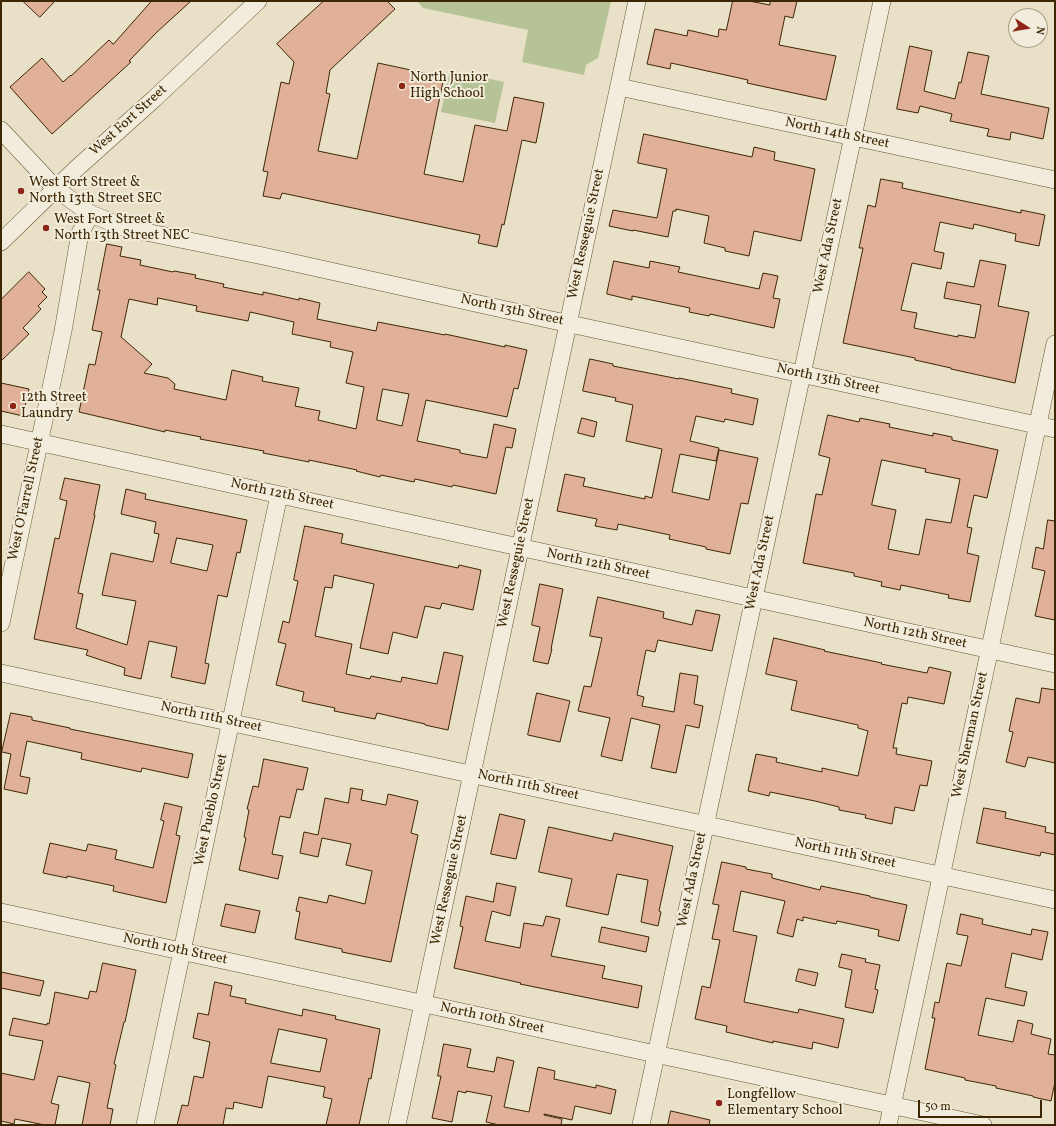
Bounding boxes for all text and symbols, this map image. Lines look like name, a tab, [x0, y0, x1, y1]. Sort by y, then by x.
north arrow	[1008, 8, 1048, 48]
text: N	[1031, 25, 1047, 36]
place label: North Junior High School	[410, 70, 488, 102]
marker: North Junior High School	[397, 81, 407, 91]
street label: West Fort Street	[87, 82, 171, 160]
street label: North 14th Street	[783, 115, 891, 153]
street label: West Resseguie Street	[565, 167, 609, 301]
place label: West Fort Street & North 13th Street SEC	[29, 175, 162, 208]
marker: West Fort Street & North 13th Street SEC	[16, 186, 26, 196]
street label: West Ada Street	[811, 197, 847, 295]
place label: West Fort Street & North 13th Street NEC	[54, 212, 190, 244]
marker: West Fort Street & North 13th Street NEC	[41, 223, 51, 233]
street label: North 13th Street	[459, 292, 565, 330]
street label: North 13th Street	[775, 361, 881, 399]
place label: 12th Street Laundry	[21, 390, 87, 422]
marker: 12th Street Laundry	[8, 401, 18, 411]
street label: West O'Farrell Street	[6, 435, 48, 563]
street label: North 12th Street	[229, 476, 335, 514]
street label: West Resseguie Street	[495, 496, 539, 630]
street label: West Ada Street	[743, 514, 779, 612]
street label: North 12th Street	[545, 546, 651, 584]
street label: North 12th Street	[862, 615, 968, 653]
street label: West Sherman Street	[949, 670, 993, 800]
street label: North 11th Street	[159, 699, 263, 737]
street label: West Pueblo Street	[192, 752, 232, 868]
street label: North 11th Street	[476, 767, 580, 805]
street label: West Resseguie Street	[428, 813, 472, 947]
street label: West Ada Street	[675, 831, 711, 929]
street label: North 11th Street	[793, 835, 897, 873]
street label: North 10th Street	[121, 931, 229, 969]
street label: North 10th Street	[438, 1000, 546, 1038]
place label: Longfellow Elementary School	[727, 1087, 843, 1120]
scale bar	[920, 1092, 1044, 1118]
marker: Longfellow Elementary School	[714, 1098, 724, 1108]
text: 50 m	[925, 1099, 951, 1115]

